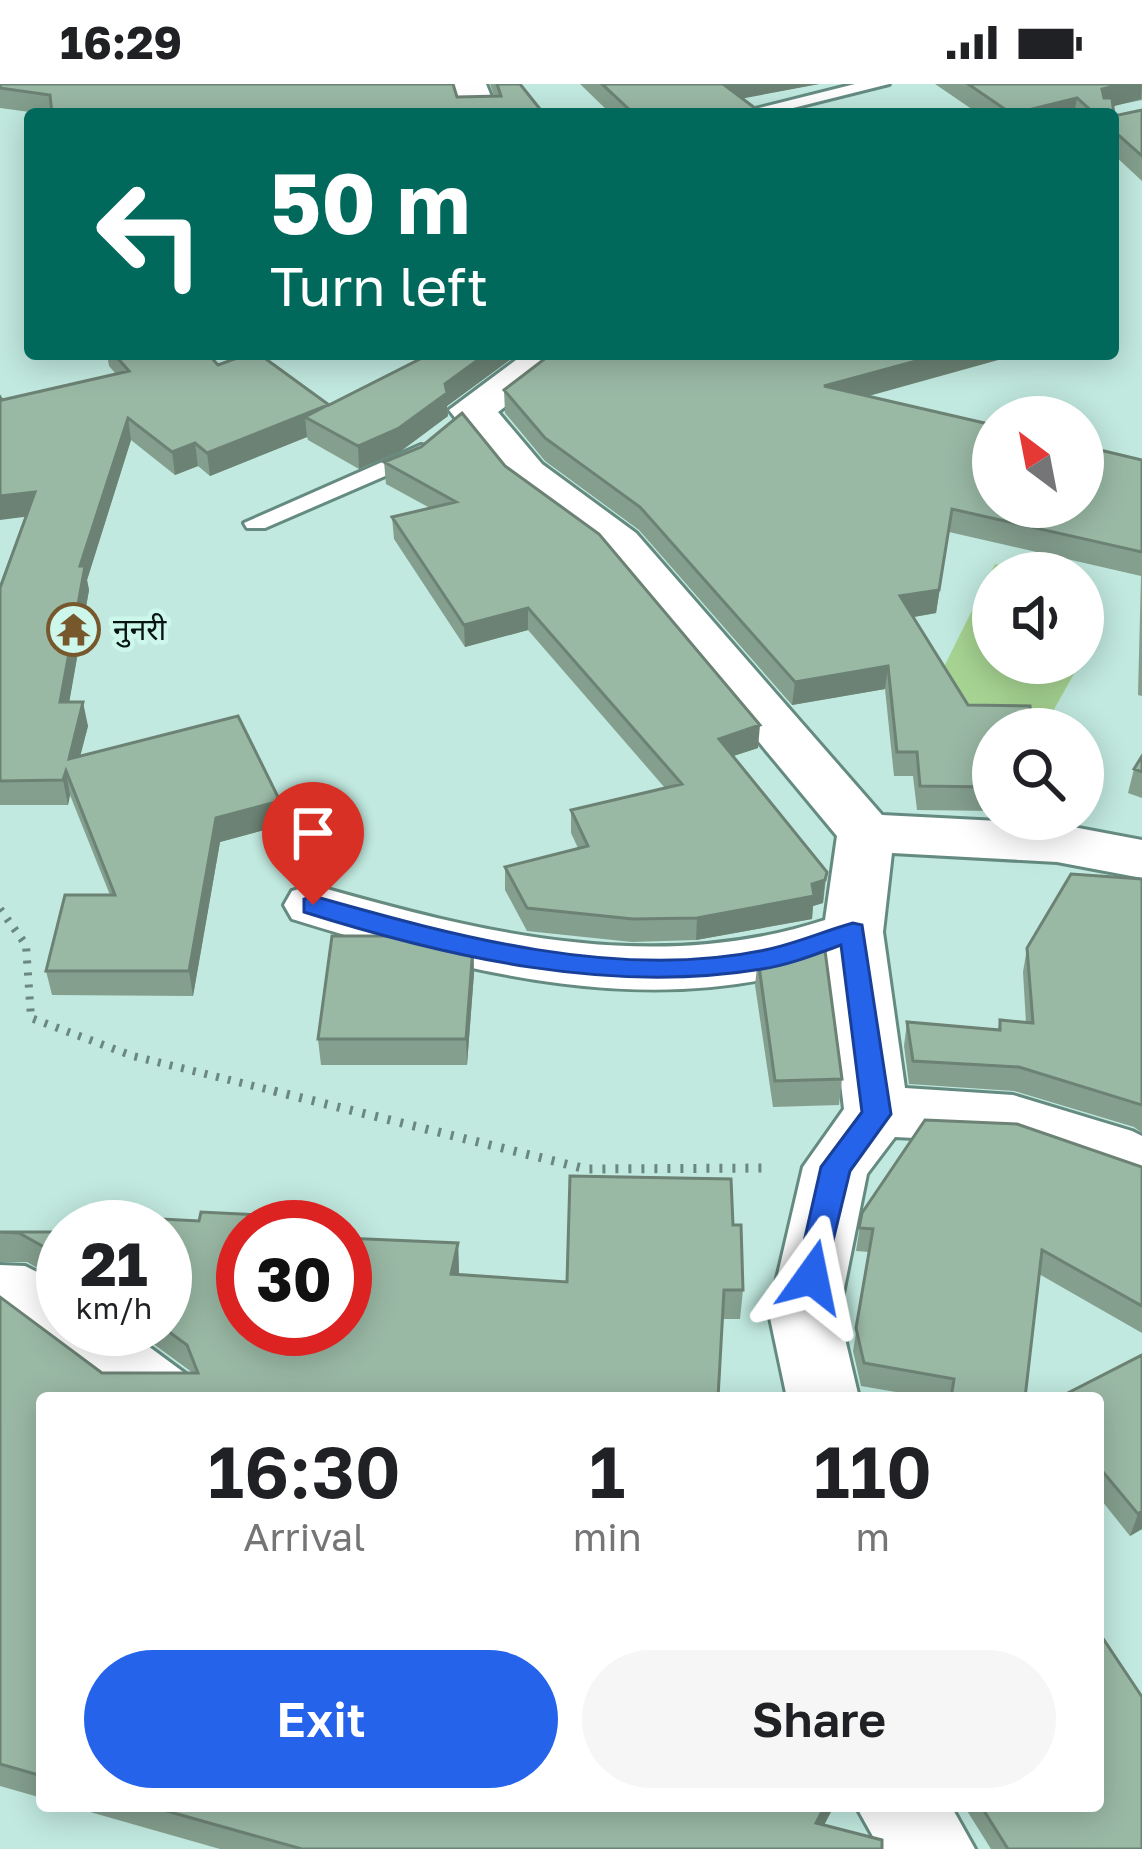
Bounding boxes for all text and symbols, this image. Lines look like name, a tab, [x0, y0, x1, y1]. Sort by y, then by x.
text: 16:29	[60, 15, 182, 69]
text: 50 m	[270, 152, 470, 252]
icon: left	[72, 156, 228, 312]
text: Turn left	[270, 253, 488, 318]
north arrow	[972, 396, 1104, 528]
map controls	[972, 396, 1104, 840]
button: sound	[972, 552, 1104, 684]
temple icon: नुनरी	[46, 602, 102, 658]
place label: नुनरी	[113, 611, 168, 648]
button: search	[972, 708, 1104, 840]
pin	[262, 782, 364, 905]
icon: arrive	[280, 800, 346, 866]
speed limit sign: 30	[216, 1200, 372, 1356]
position arrow	[749, 1214, 875, 1340]
text: 21	[80, 1227, 148, 1299]
text: km/h	[76, 1290, 152, 1326]
text: 16:30	[208, 1427, 401, 1514]
text: 1	[589, 1427, 625, 1514]
text: 110	[814, 1427, 932, 1514]
text: Arrival	[243, 1513, 365, 1560]
text: min	[573, 1513, 642, 1560]
text: m	[856, 1513, 890, 1560]
button: Exit	[84, 1650, 558, 1788]
button: Share	[582, 1650, 1056, 1788]

